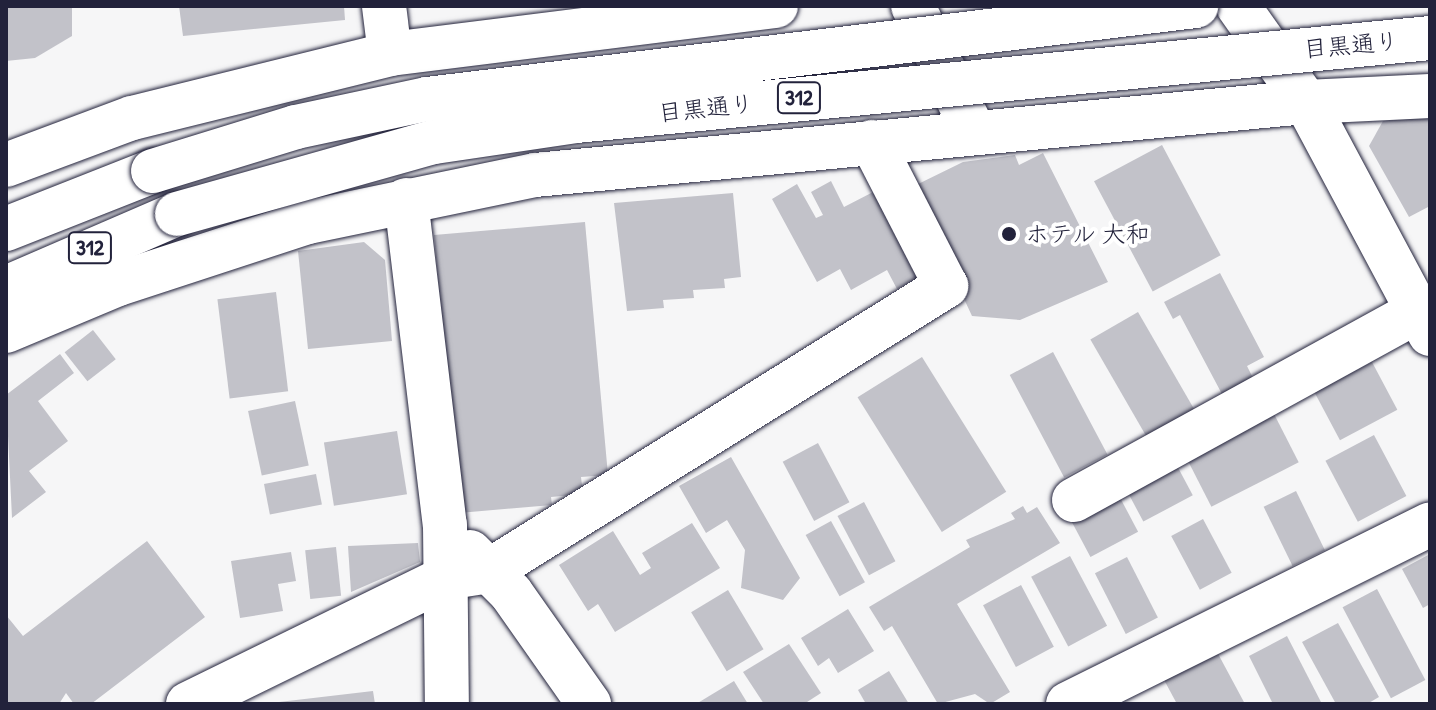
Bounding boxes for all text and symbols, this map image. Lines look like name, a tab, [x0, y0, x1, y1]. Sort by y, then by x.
street label: 目黒通り	[1302, 26, 1400, 64]
road number: 312	[775, 80, 823, 116]
street label: 目黒通り	[657, 89, 755, 127]
place label: ホテル 大和	[1025, 220, 1151, 248]
marker: ホテル 大和	[1000, 225, 1018, 243]
road number: 312	[66, 230, 114, 266]

